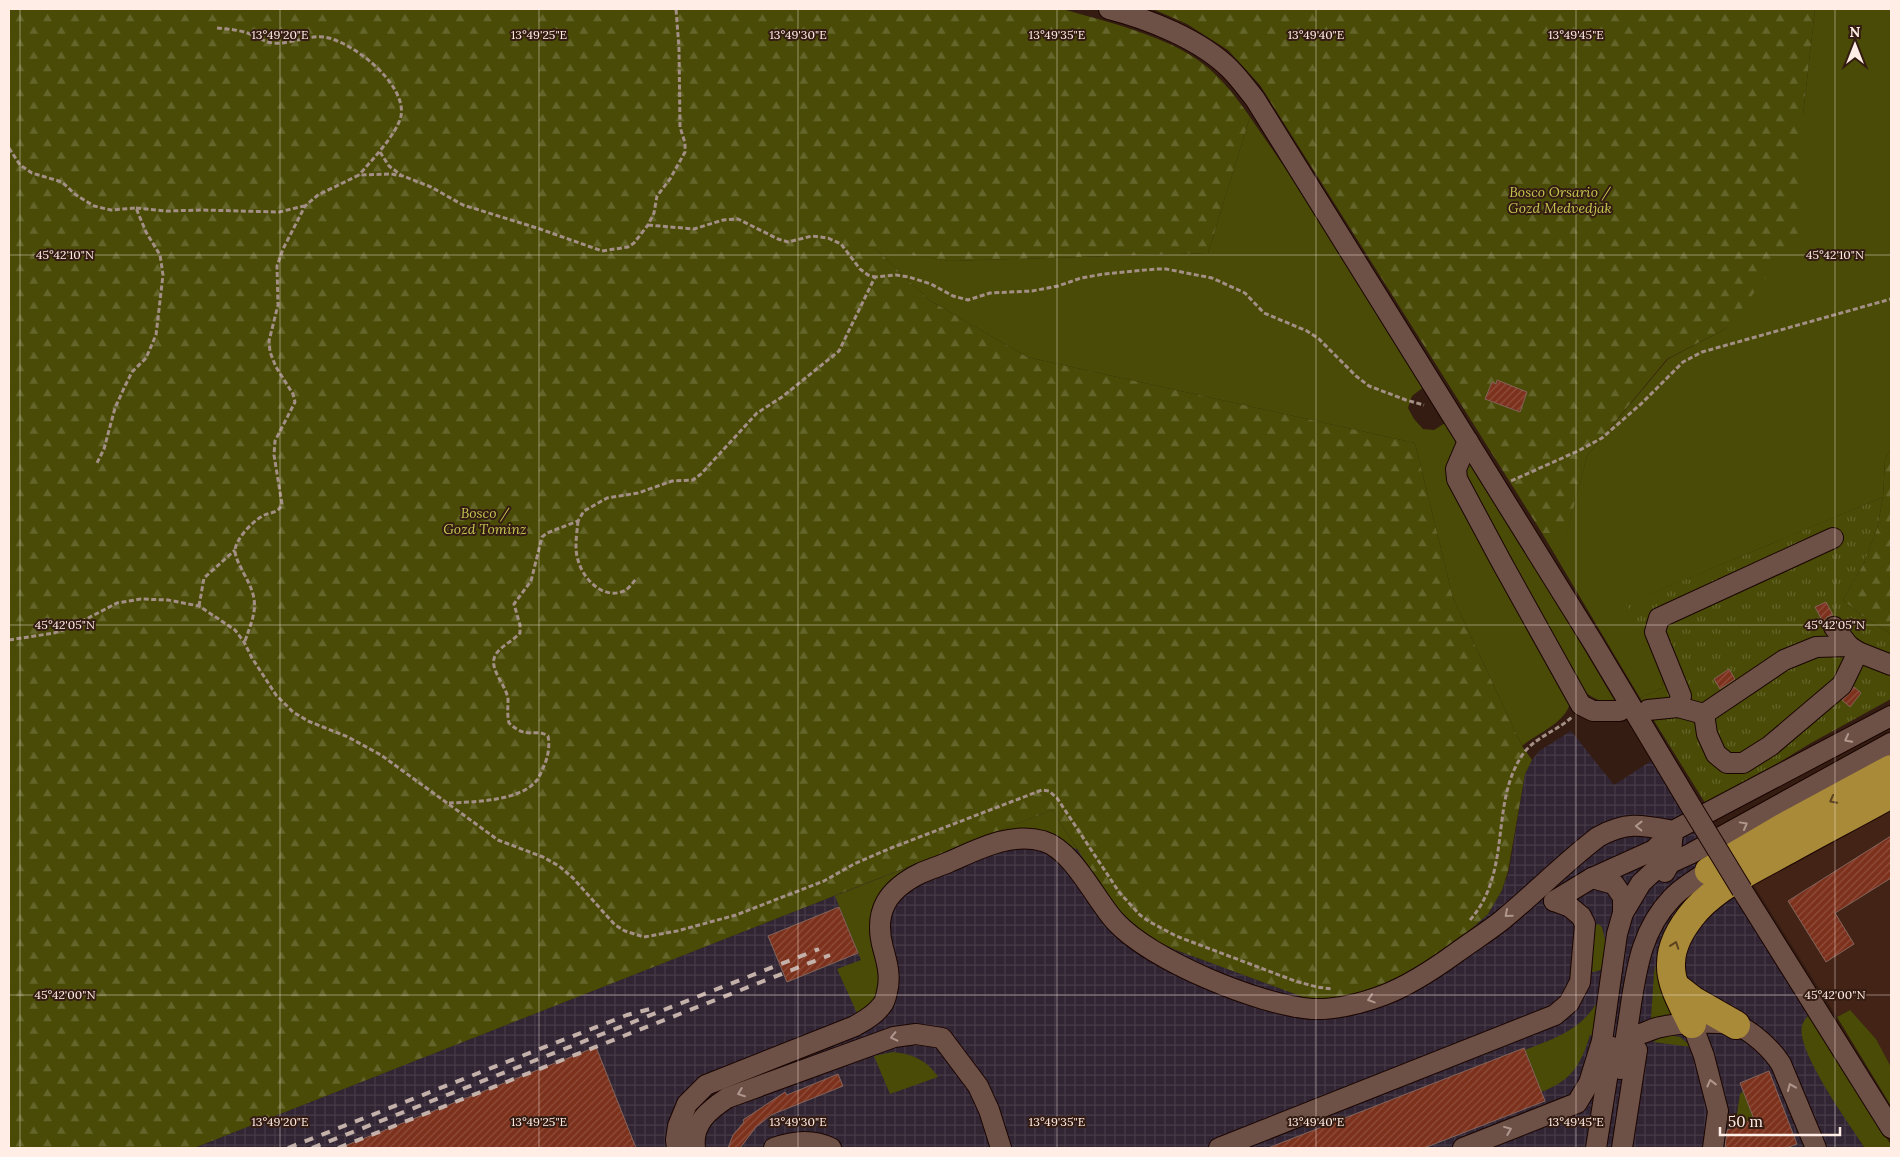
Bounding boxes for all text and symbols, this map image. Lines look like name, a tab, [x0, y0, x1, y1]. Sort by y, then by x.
north arrow	[1830, 20, 1880, 70]
text: N	[1850, 23, 1861, 41]
text: 13°49'20"E	[252, 27, 308, 42]
text: 13°49'25"E	[511, 27, 567, 42]
text: 13°49'30"E	[769, 27, 827, 42]
text: 13°49'35"E	[1029, 27, 1085, 42]
text: 13°49'40"E	[1288, 27, 1344, 42]
text: 13°49'45"E	[1548, 27, 1604, 42]
park label: Bosco Orsario / Gozd Medvedjak	[1508, 183, 1612, 217]
text: 45°42'10"N	[36, 247, 94, 262]
text: 45°42'10"N	[1806, 247, 1864, 262]
park label: Bosco / Gozd Tominz	[443, 504, 527, 538]
text: 45°42'05"N	[35, 617, 95, 632]
text: 45°42'05"N	[1805, 617, 1865, 632]
one-way arrow	[1844, 732, 1853, 742]
one-way arrow	[1829, 794, 1838, 804]
one-way arrow	[1635, 821, 1643, 831]
one-way arrow	[1738, 821, 1747, 831]
one-way arrow	[1505, 909, 1514, 918]
one-way arrow	[1669, 942, 1679, 950]
text: 45°42'00"N	[34, 987, 96, 1002]
text: 45°42'00"N	[1804, 987, 1866, 1002]
one-way arrow	[1367, 994, 1376, 1004]
one-way arrow	[889, 1031, 898, 1042]
one-way arrow	[1706, 1079, 1717, 1088]
one-way arrow	[1787, 1083, 1797, 1092]
one-way arrow	[737, 1087, 746, 1097]
scale bar	[1720, 1104, 1840, 1136]
text: 50 m	[1728, 1112, 1763, 1131]
text: 13°49'20"E	[252, 1114, 308, 1129]
text: 13°49'25"E	[511, 1114, 567, 1129]
text: 13°49'30"E	[769, 1114, 827, 1129]
text: 13°49'35"E	[1029, 1114, 1085, 1129]
text: 13°49'40"E	[1288, 1114, 1344, 1129]
text: 13°49'45"E	[1548, 1114, 1604, 1129]
one-way arrow	[1503, 1126, 1512, 1137]

